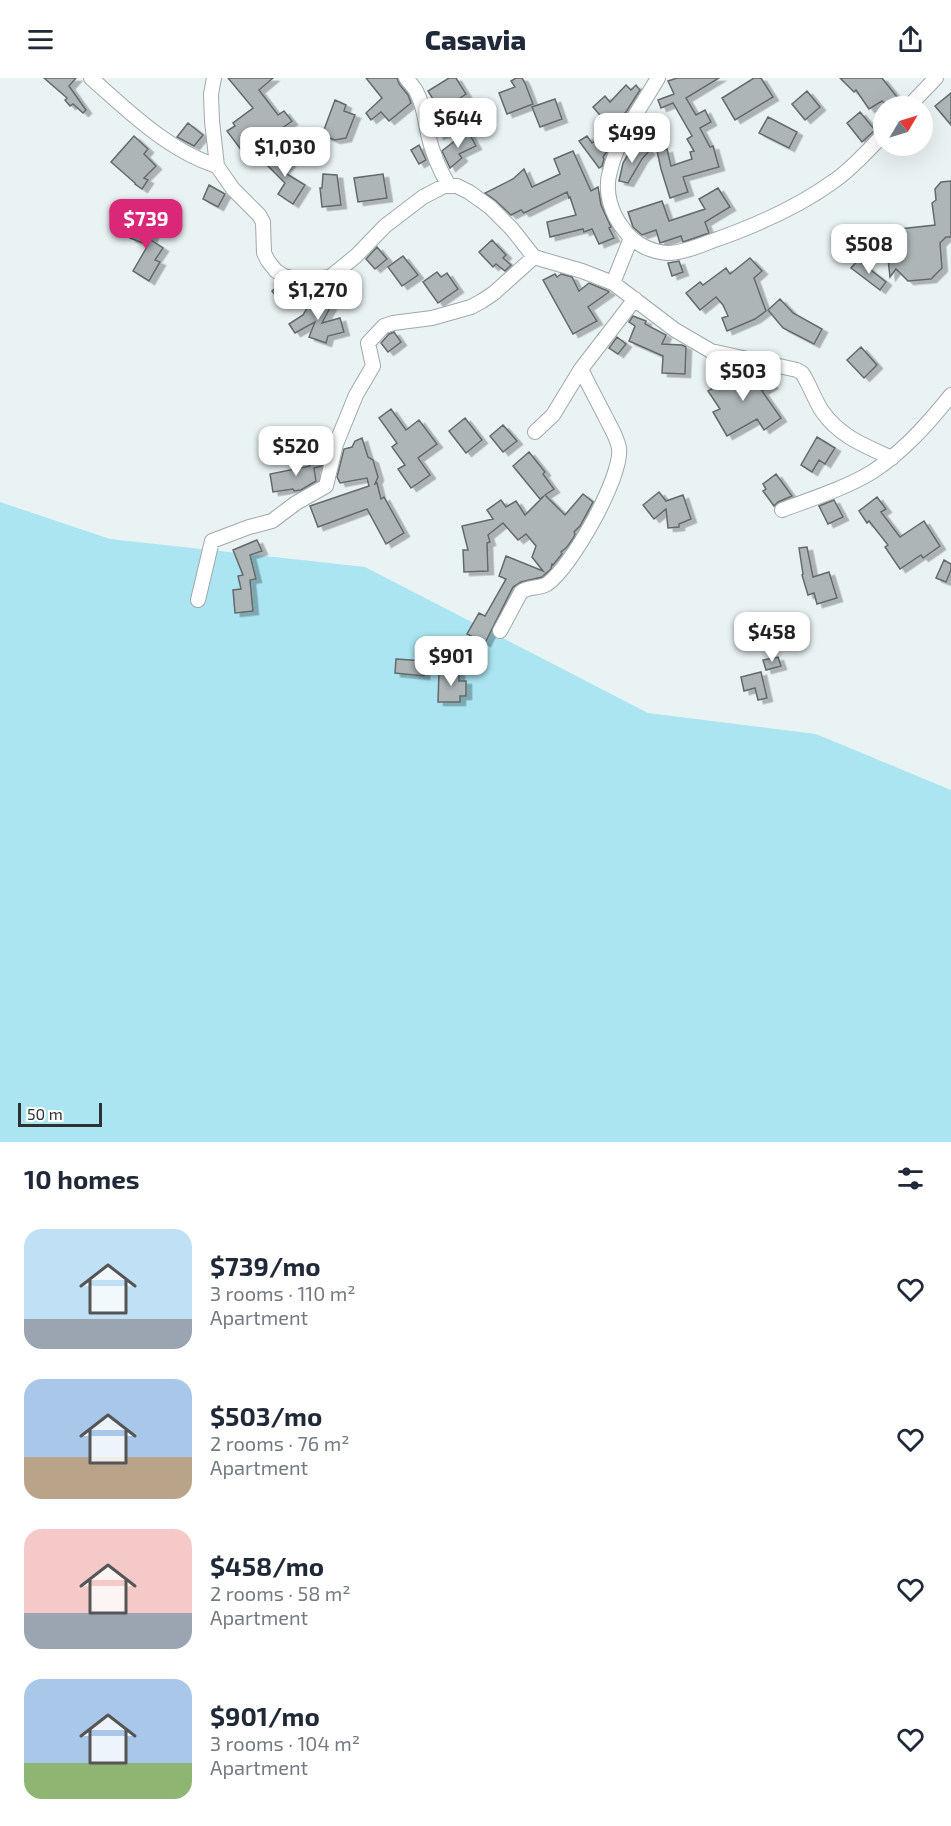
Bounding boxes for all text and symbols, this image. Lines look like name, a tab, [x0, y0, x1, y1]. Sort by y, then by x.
icon: menu	[24, 23, 57, 56]
text: Casavia	[425, 23, 526, 55]
icon: share	[894, 23, 927, 56]
north arrow	[873, 96, 933, 156]
map controls	[873, 96, 933, 156]
pin: $644	[422, 98, 494, 149]
text: $644	[434, 105, 482, 129]
pin: $499	[596, 113, 668, 164]
text: $499	[608, 120, 656, 144]
pin: $1,030	[236, 127, 334, 178]
text: $1,030	[254, 134, 316, 158]
pin: $739	[110, 199, 182, 250]
text: $739	[123, 206, 169, 230]
pin: $508	[833, 224, 905, 275]
text: $508	[845, 231, 893, 255]
pin: $1,270	[269, 270, 367, 321]
text: $1,270	[288, 277, 348, 301]
pin: $503	[707, 351, 779, 402]
text: $503	[720, 358, 766, 382]
pin: $520	[260, 426, 332, 477]
text: $520	[273, 433, 319, 457]
pin: $458	[736, 612, 808, 663]
text: $458	[748, 619, 796, 643]
pin: $901	[415, 636, 487, 687]
text: $901	[429, 643, 473, 667]
scale bar	[18, 1100, 102, 1128]
text: 50 m	[27, 1104, 63, 1123]
icon: filters	[894, 1162, 927, 1195]
text: 10 homes	[24, 1163, 140, 1194]
text: $739/mo	[210, 1250, 321, 1281]
icon: home	[72, 1253, 144, 1325]
icon: heart	[894, 1273, 927, 1306]
text: 3 rooms · 110 m²	[210, 1281, 356, 1305]
text: Apartment	[210, 1305, 308, 1329]
text: $503/mo	[210, 1400, 322, 1431]
icon: home	[72, 1403, 144, 1475]
icon: heart	[894, 1423, 927, 1456]
text: 2 rooms · 76 m²	[210, 1431, 349, 1455]
text: Apartment	[210, 1455, 308, 1479]
text: $458/mo	[210, 1550, 324, 1581]
icon: home	[72, 1553, 144, 1625]
icon: heart	[894, 1573, 927, 1606]
text: 2 rooms · 58 m²	[210, 1581, 351, 1605]
text: Apartment	[210, 1605, 308, 1629]
text: $901/mo	[210, 1700, 320, 1731]
icon: home	[72, 1703, 144, 1775]
icon: heart	[894, 1723, 927, 1756]
text: 3 rooms · 104 m²	[210, 1731, 360, 1755]
text: Apartment	[210, 1755, 308, 1779]

